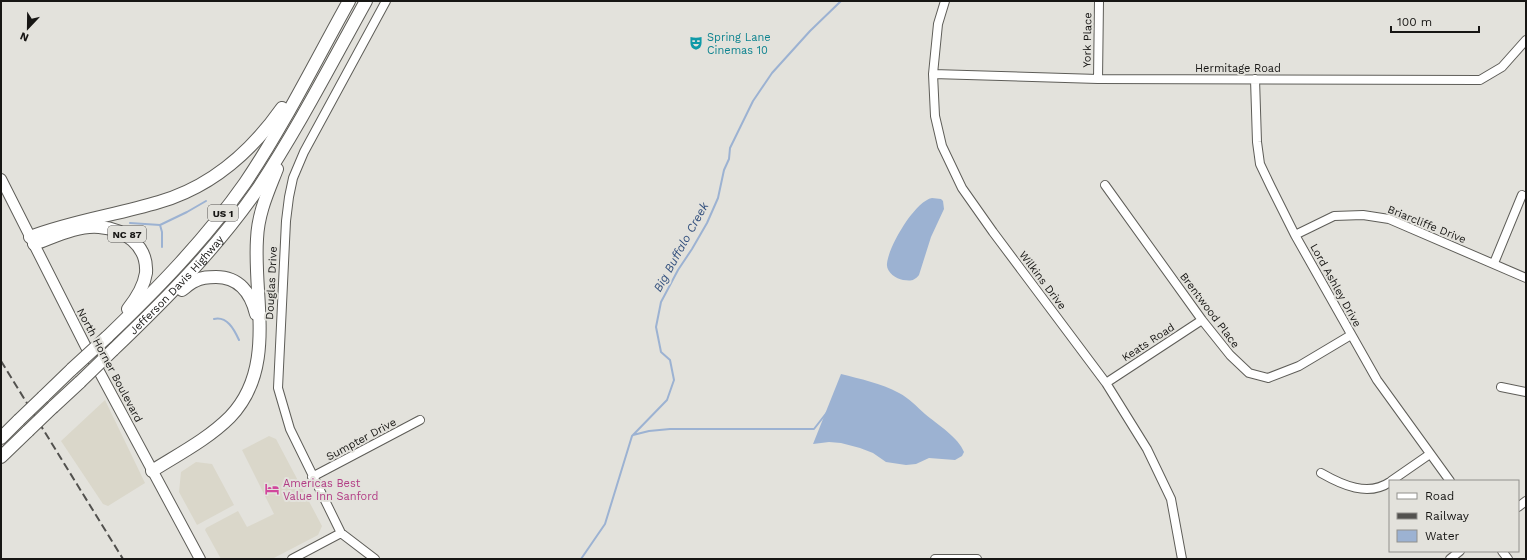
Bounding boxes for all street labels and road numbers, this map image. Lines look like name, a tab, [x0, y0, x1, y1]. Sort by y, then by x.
street label: York Place	[1081, 12, 1094, 68]
street label: Hermitage Road	[1195, 62, 1281, 75]
street label: Briarcliffe Drive	[1386, 203, 1468, 246]
road number: US 1	[208, 205, 238, 221]
road number: NC 87	[108, 226, 146, 242]
street label: Jefferson Davis Highway	[127, 233, 227, 337]
street label: Lord Ashley Drive	[1307, 241, 1364, 329]
street label: Douglas Drive	[263, 246, 280, 320]
street label: Wilkins Drive	[1016, 249, 1069, 312]
street label: Brentwood Place	[1177, 270, 1242, 350]
street label: North Horner Boulevard	[74, 306, 145, 424]
street label: Keats Road	[1120, 321, 1177, 364]
street label: Sumpter Drive	[324, 416, 398, 463]

